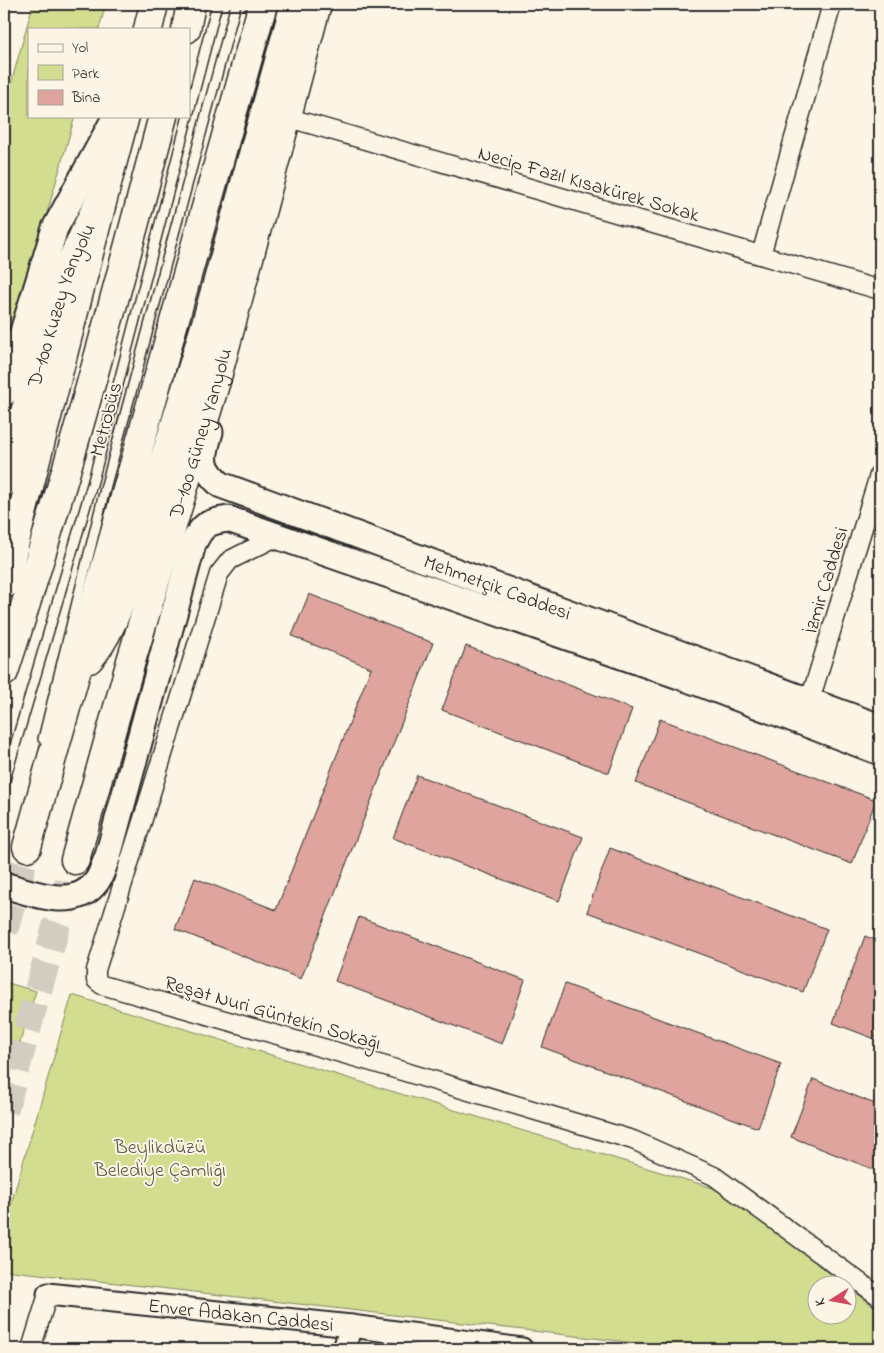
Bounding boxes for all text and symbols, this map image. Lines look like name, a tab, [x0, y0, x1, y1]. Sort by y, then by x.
legend	[28, 28, 190, 118]
text: Yol	[72, 37, 88, 59]
text: Park	[72, 63, 100, 85]
text: Bina	[71, 87, 100, 109]
street label: Necip Fazıl Kısakürek Sokak	[474, 140, 703, 231]
street label: D-100 Kuzey Yanyolu	[21, 219, 104, 392]
street label: D-100 Güney Yanyolu	[163, 345, 241, 523]
street label: Metrobüs	[84, 379, 131, 460]
street label: İzmir Caddesi	[797, 524, 857, 638]
street label: Mehmetçik Caddesi	[419, 549, 575, 629]
street label: Reşat Nuri Güntekin Sokağı	[160, 970, 384, 1060]
park label: Beylikdüzü Belediye Çamlığı	[93, 1134, 226, 1187]
north arrow	[806, 1276, 856, 1326]
street label: Enver Adakan Caddesi	[146, 1293, 335, 1341]
text: K	[810, 1296, 832, 1308]

